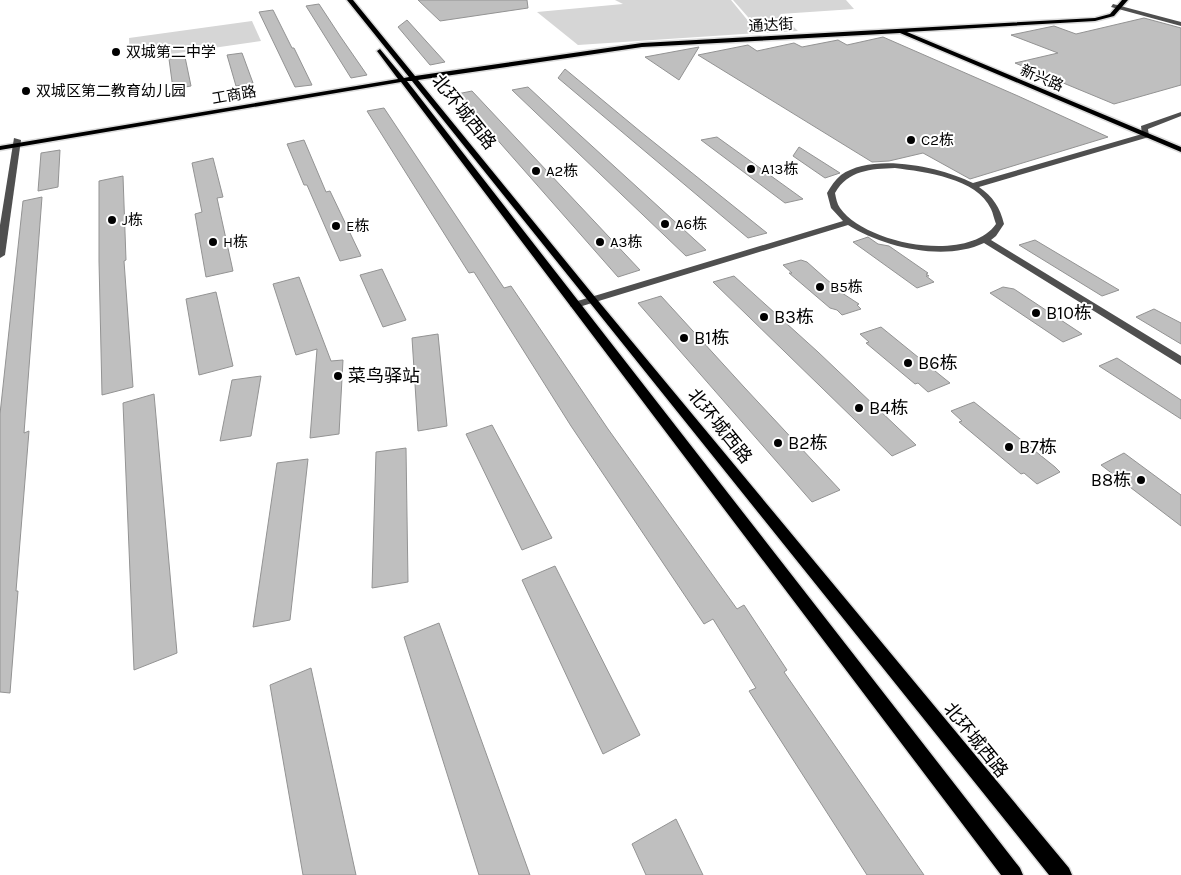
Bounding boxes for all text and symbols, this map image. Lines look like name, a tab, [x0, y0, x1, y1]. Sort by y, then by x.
street label: 通达街	[748, 15, 794, 35]
place label: 双城第二中学	[126, 43, 216, 61]
marker: 双城第二中学	[110, 46, 122, 58]
street label: 新兴路	[1018, 61, 1066, 95]
street label: 北环城西路	[427, 70, 501, 154]
place label: 双城区第二教育幼儿园	[36, 82, 186, 100]
street label: 工商路	[210, 82, 258, 108]
marker: 双城区第二教育幼儿园	[20, 85, 32, 97]
place label: C2栋	[921, 131, 954, 149]
marker: C2栋	[905, 134, 917, 146]
place label: A13栋	[761, 160, 798, 178]
place label: A2栋	[546, 162, 578, 180]
marker: A13栋	[745, 163, 757, 175]
marker: A2栋	[530, 165, 542, 177]
place label: J栋	[122, 211, 143, 229]
marker: J栋	[106, 214, 118, 226]
place label: A6栋	[675, 215, 707, 233]
place label: E栋	[346, 217, 369, 235]
marker: A6栋	[659, 218, 671, 230]
marker: E栋	[330, 220, 342, 232]
place label: H栋	[223, 233, 248, 251]
place label: A3栋	[610, 233, 642, 251]
marker: H栋	[207, 236, 219, 248]
marker: A3栋	[594, 236, 606, 248]
place label: B5栋	[830, 278, 863, 296]
marker: B5栋	[814, 281, 826, 293]
place label: B10栋	[1046, 302, 1092, 324]
place label: B3栋	[774, 306, 814, 328]
marker: B10栋	[1030, 307, 1042, 319]
marker: B3栋	[758, 311, 770, 323]
place label: B1栋	[694, 327, 729, 349]
marker: B1栋	[678, 332, 690, 344]
place label: B6栋	[918, 352, 958, 374]
marker: B6栋	[902, 357, 914, 369]
place label: 菜鸟驿站	[348, 365, 420, 387]
marker: 菜鸟驿站	[332, 370, 344, 382]
street label: 北环城西路	[683, 384, 757, 468]
place label: B4栋	[869, 397, 908, 419]
marker: B4栋	[853, 402, 865, 414]
place label: B2栋	[788, 432, 828, 454]
place label: B7栋	[1019, 436, 1057, 458]
marker: B2栋	[772, 437, 784, 449]
marker: B7栋	[1003, 441, 1015, 453]
place label: B8栋	[1091, 469, 1131, 491]
marker: B8栋	[1135, 474, 1147, 486]
street label: 北环城西路	[939, 698, 1013, 782]

